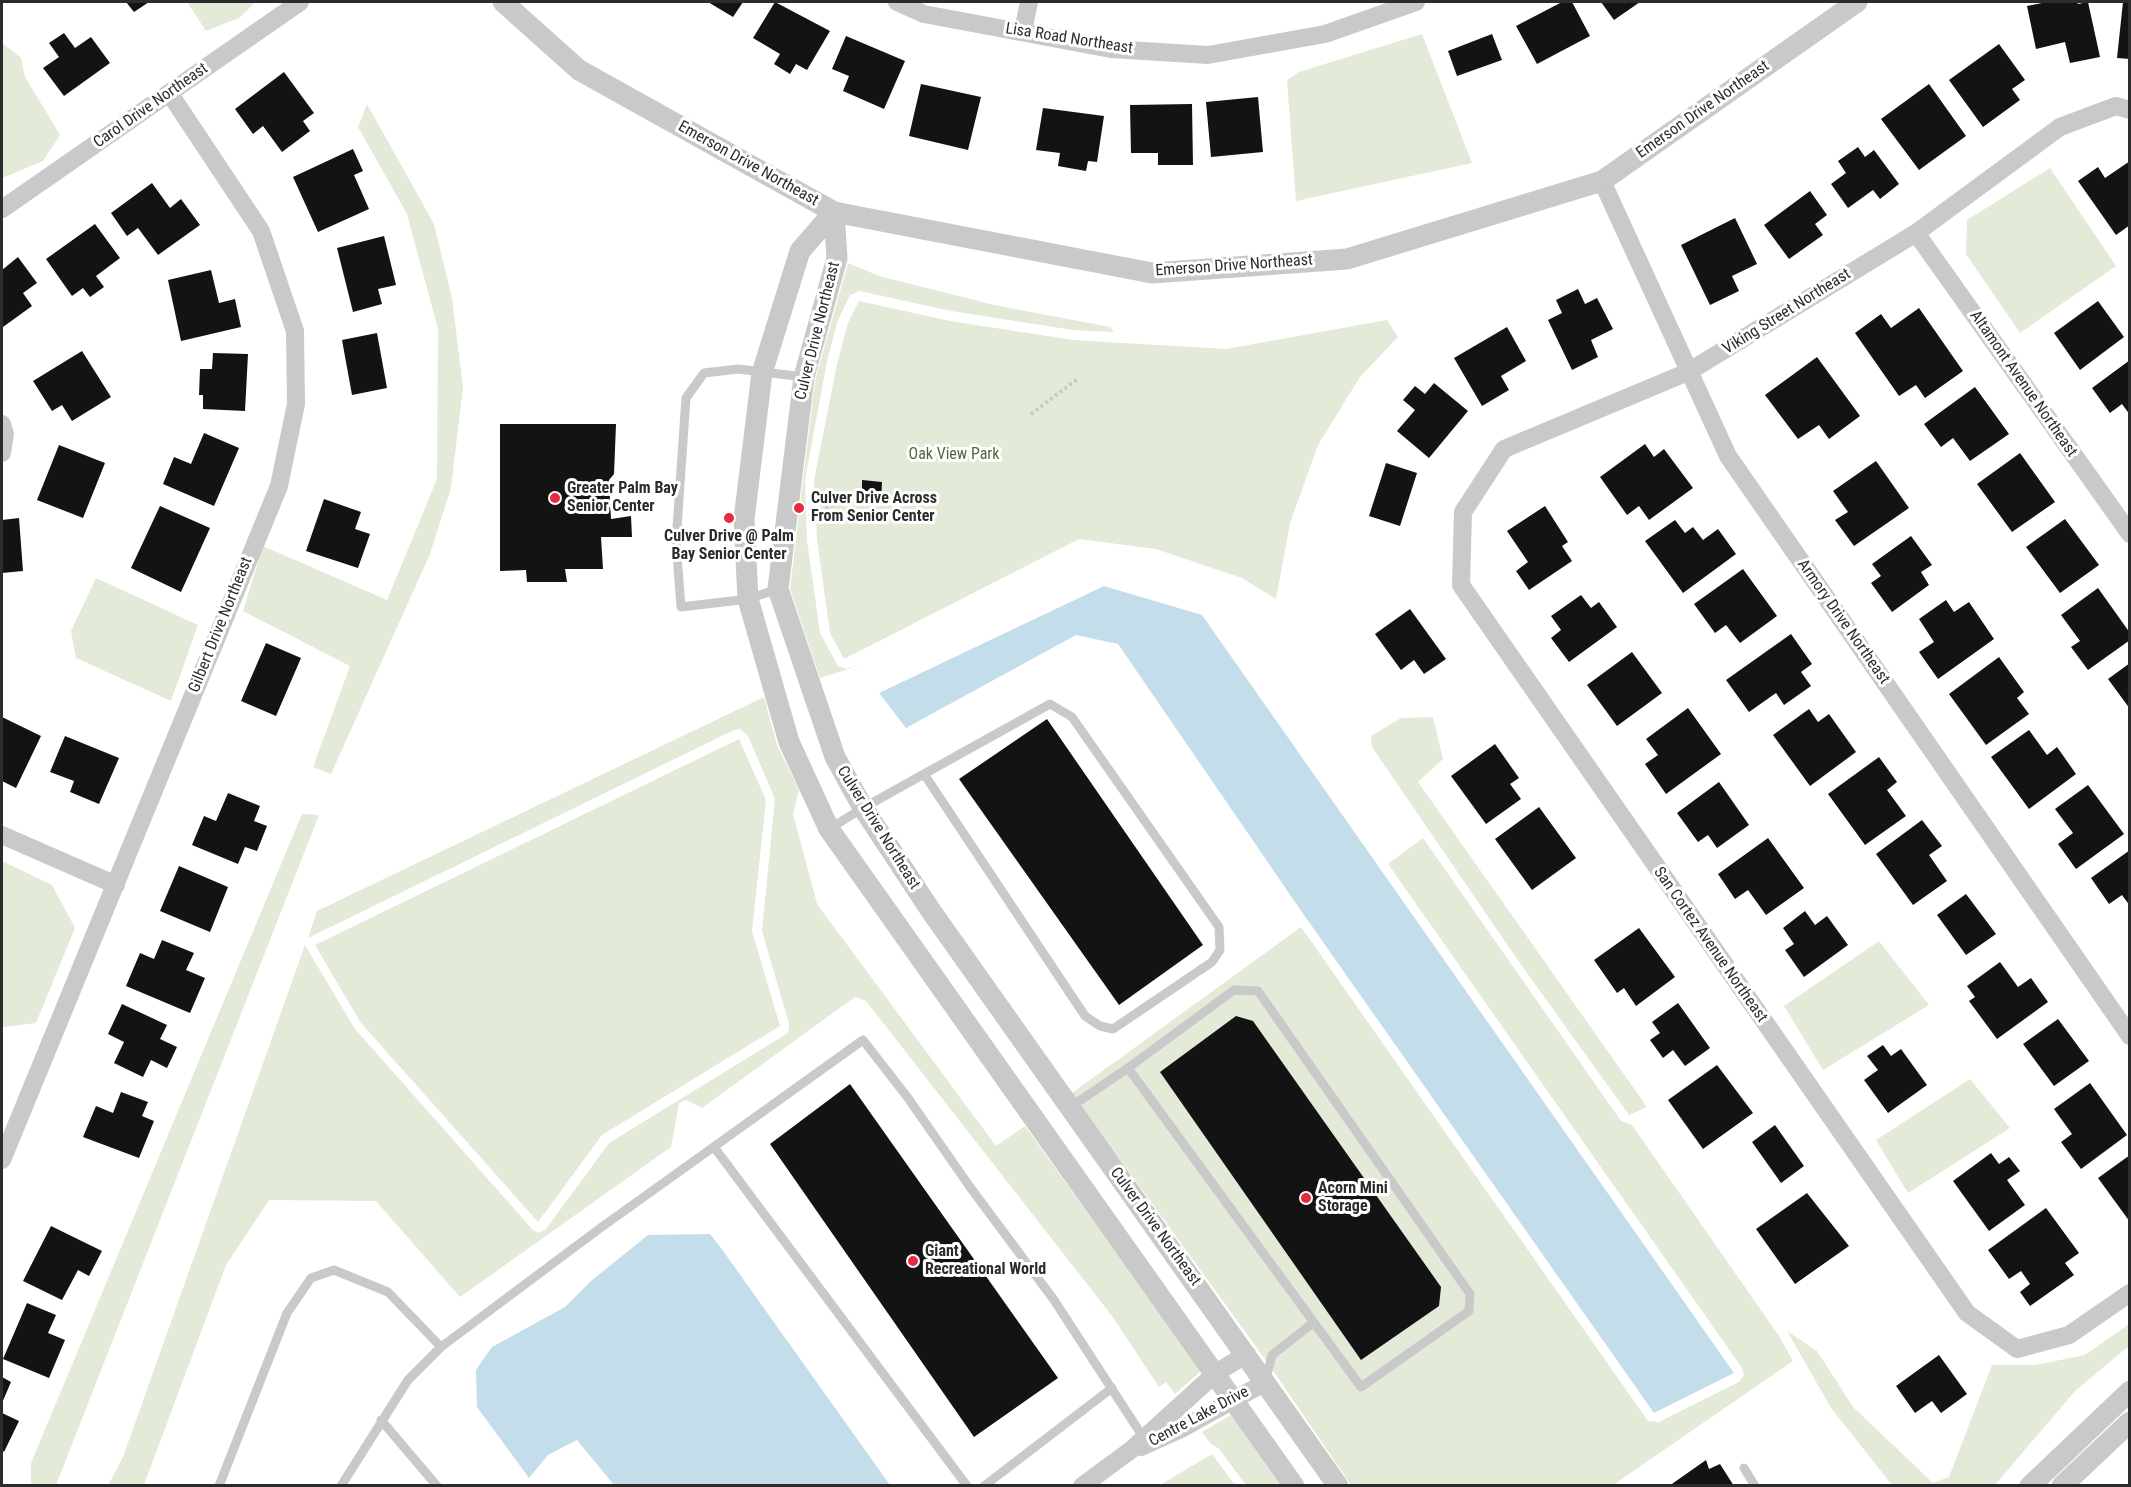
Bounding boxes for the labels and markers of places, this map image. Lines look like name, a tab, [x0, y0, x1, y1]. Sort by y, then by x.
place label: Greater Palm Bay Senior Center	[567, 479, 678, 517]
place label: Culver Drive Across From Senior Center	[811, 489, 937, 527]
marker: Greater Palm Bay Senior Center	[548, 491, 562, 505]
marker: Culver Drive Across From Senior Center	[792, 501, 806, 515]
marker: Culver Drive @ Palm Bay Senior Center	[722, 511, 736, 525]
place label: Culver Drive @ Palm Bay Senior Center	[664, 527, 794, 565]
place label: Acorn Mini Storage	[1318, 1179, 1388, 1217]
marker: Acorn Mini Storage	[1299, 1191, 1313, 1205]
place label: Giant Recreational World	[925, 1242, 1046, 1280]
marker: Giant Recreational World	[906, 1254, 920, 1268]

